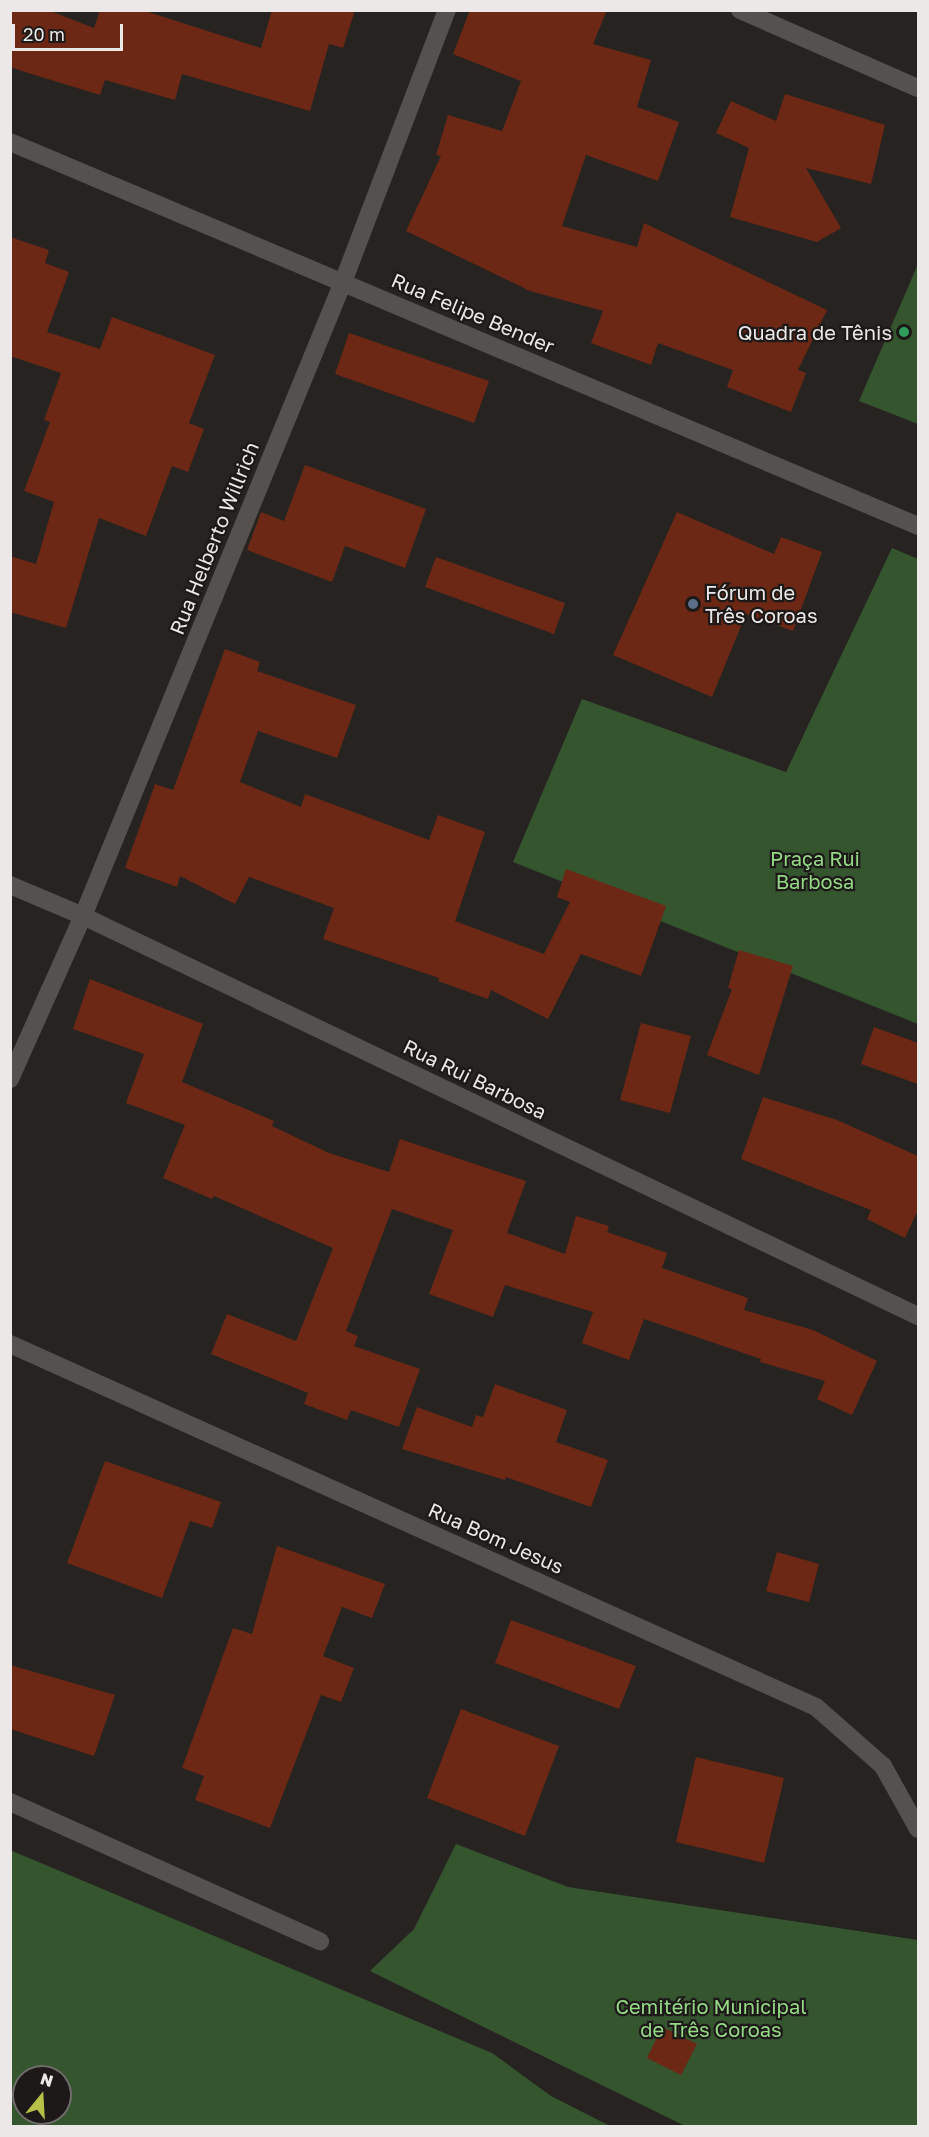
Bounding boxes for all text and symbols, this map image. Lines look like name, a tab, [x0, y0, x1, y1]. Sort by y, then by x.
scale bar	[15, 12, 126, 50]
text: 20 m	[23, 23, 65, 45]
street label: Rua Felipe Bender	[388, 268, 558, 358]
place label: Quadra de Tênis	[738, 320, 892, 344]
marker: Quadra de Tênis	[897, 325, 911, 339]
street label: Rua Helberto Willrich	[164, 438, 264, 638]
place label: Fórum de Três Coroas	[705, 580, 817, 627]
marker: Fórum de Três Coroas	[686, 597, 700, 611]
park label: Praça Rui Barbosa	[770, 847, 860, 894]
street label: Rua Rui Barbosa	[400, 1034, 550, 1124]
street label: Rua Bom Jesus	[425, 1497, 567, 1579]
park label: Cemitério Municipal de Três Coroas	[615, 1994, 807, 2041]
north arrow	[12, 2065, 72, 2125]
text: N	[38, 2068, 56, 2091]

